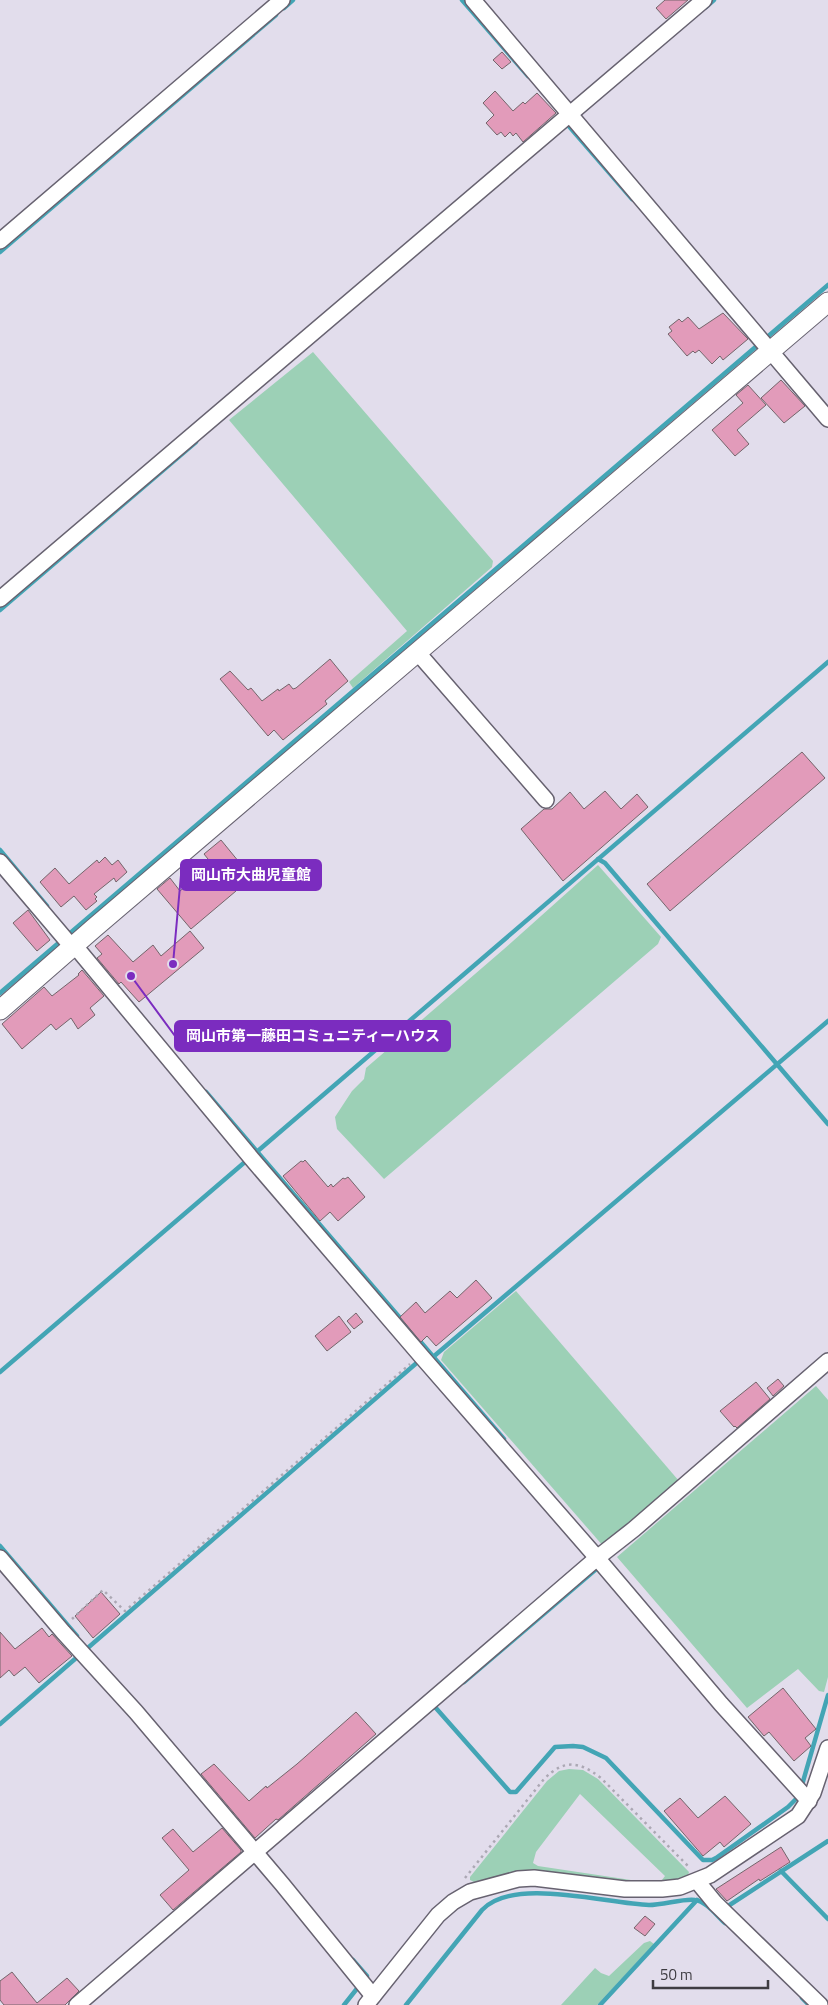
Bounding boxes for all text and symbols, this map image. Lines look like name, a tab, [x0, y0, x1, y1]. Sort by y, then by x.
callout: 岡山市大曲児童館	[181, 860, 321, 890]
text: 岡山市大曲児童館	[191, 863, 311, 886]
callout: 岡山市第一藤田コミュニティーハウス	[175, 1021, 450, 1051]
text: 岡山市第一藤田コミュニティーハウス	[186, 1024, 440, 1047]
scale bar	[653, 1958, 768, 1990]
text: 50 m	[660, 1963, 693, 1986]

